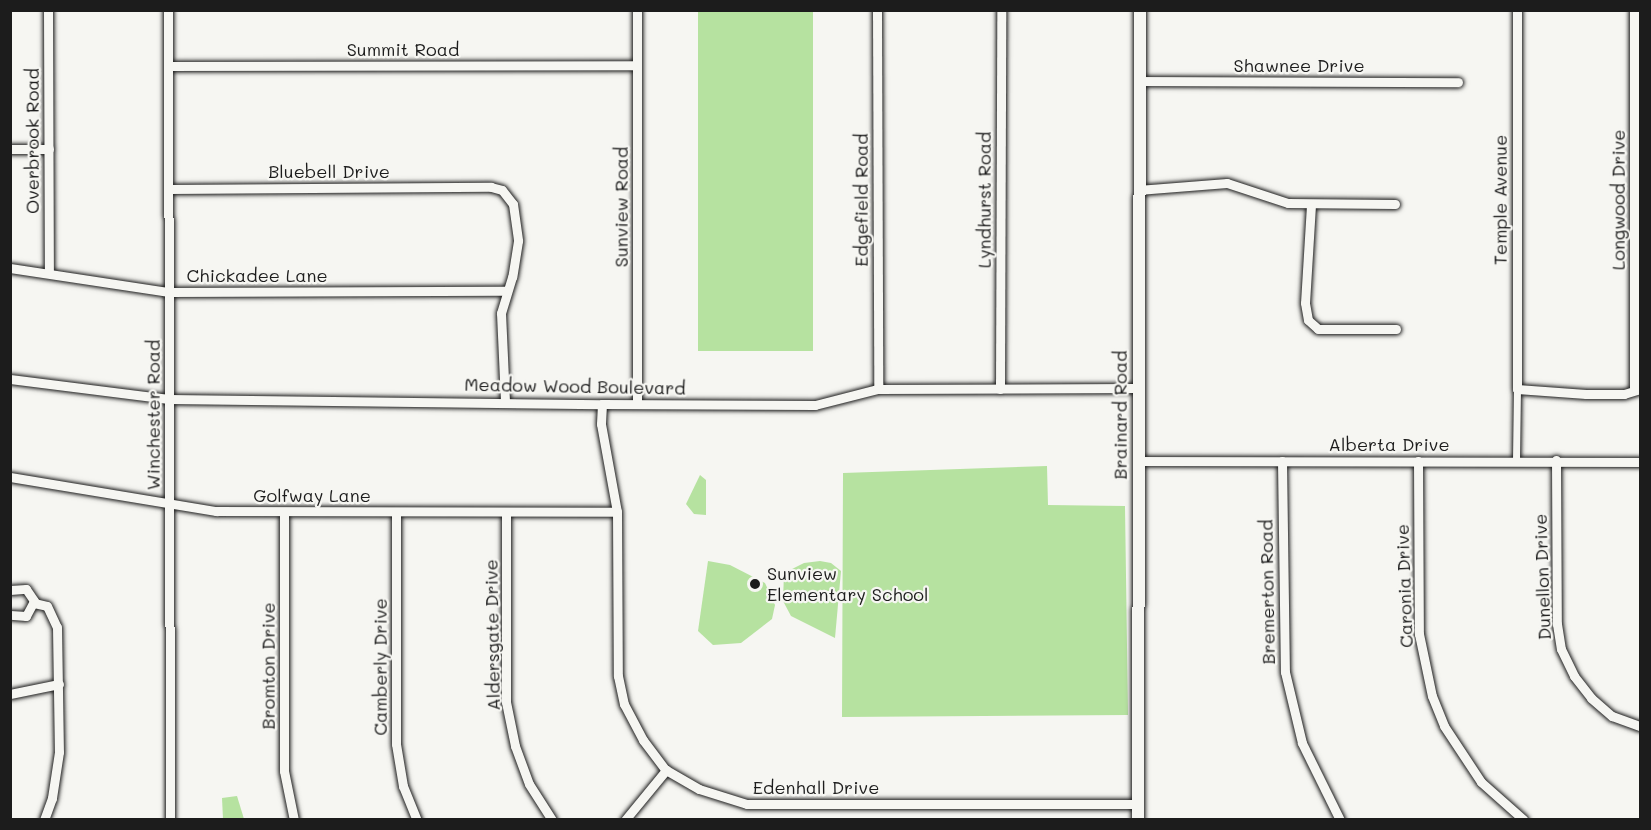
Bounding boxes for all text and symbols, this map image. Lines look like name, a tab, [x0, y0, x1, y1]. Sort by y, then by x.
street label: Summit Road	[347, 38, 459, 60]
street label: Shawnee Drive	[1233, 54, 1365, 76]
street label: Overbrook Road	[21, 68, 43, 214]
street label: Longwood Drive	[1607, 130, 1629, 270]
street label: Lyndhurst Road	[973, 132, 995, 268]
street label: Edgefield Road	[850, 133, 872, 267]
street label: Temple Avenue	[1489, 135, 1511, 265]
street label: Sunview Road	[610, 147, 632, 267]
street label: Bluebell Drive	[268, 160, 390, 182]
street label: Chickadee Lane	[186, 264, 328, 286]
street label: Winchester Road	[142, 340, 164, 490]
street label: Brainard Road	[1109, 350, 1131, 480]
street label: Meadow Wood Boulevard	[464, 373, 686, 399]
street label: Alberta Drive	[1328, 433, 1450, 455]
street label: Golfway Lane	[253, 484, 371, 506]
street label: Dunellon Drive	[1529, 513, 1555, 641]
street label: Bremerton Road	[1255, 519, 1279, 665]
street label: Caronia Drive	[1391, 524, 1417, 648]
street label: Aldersgate Drive	[480, 559, 504, 711]
place label: Sunview Elementary School	[767, 563, 928, 606]
marker: Sunview Elementary School	[748, 577, 762, 591]
street label: Camberly Drive	[369, 598, 391, 736]
street label: Bromton Drive	[257, 602, 279, 730]
street label: Edenhall Drive	[753, 776, 879, 798]

